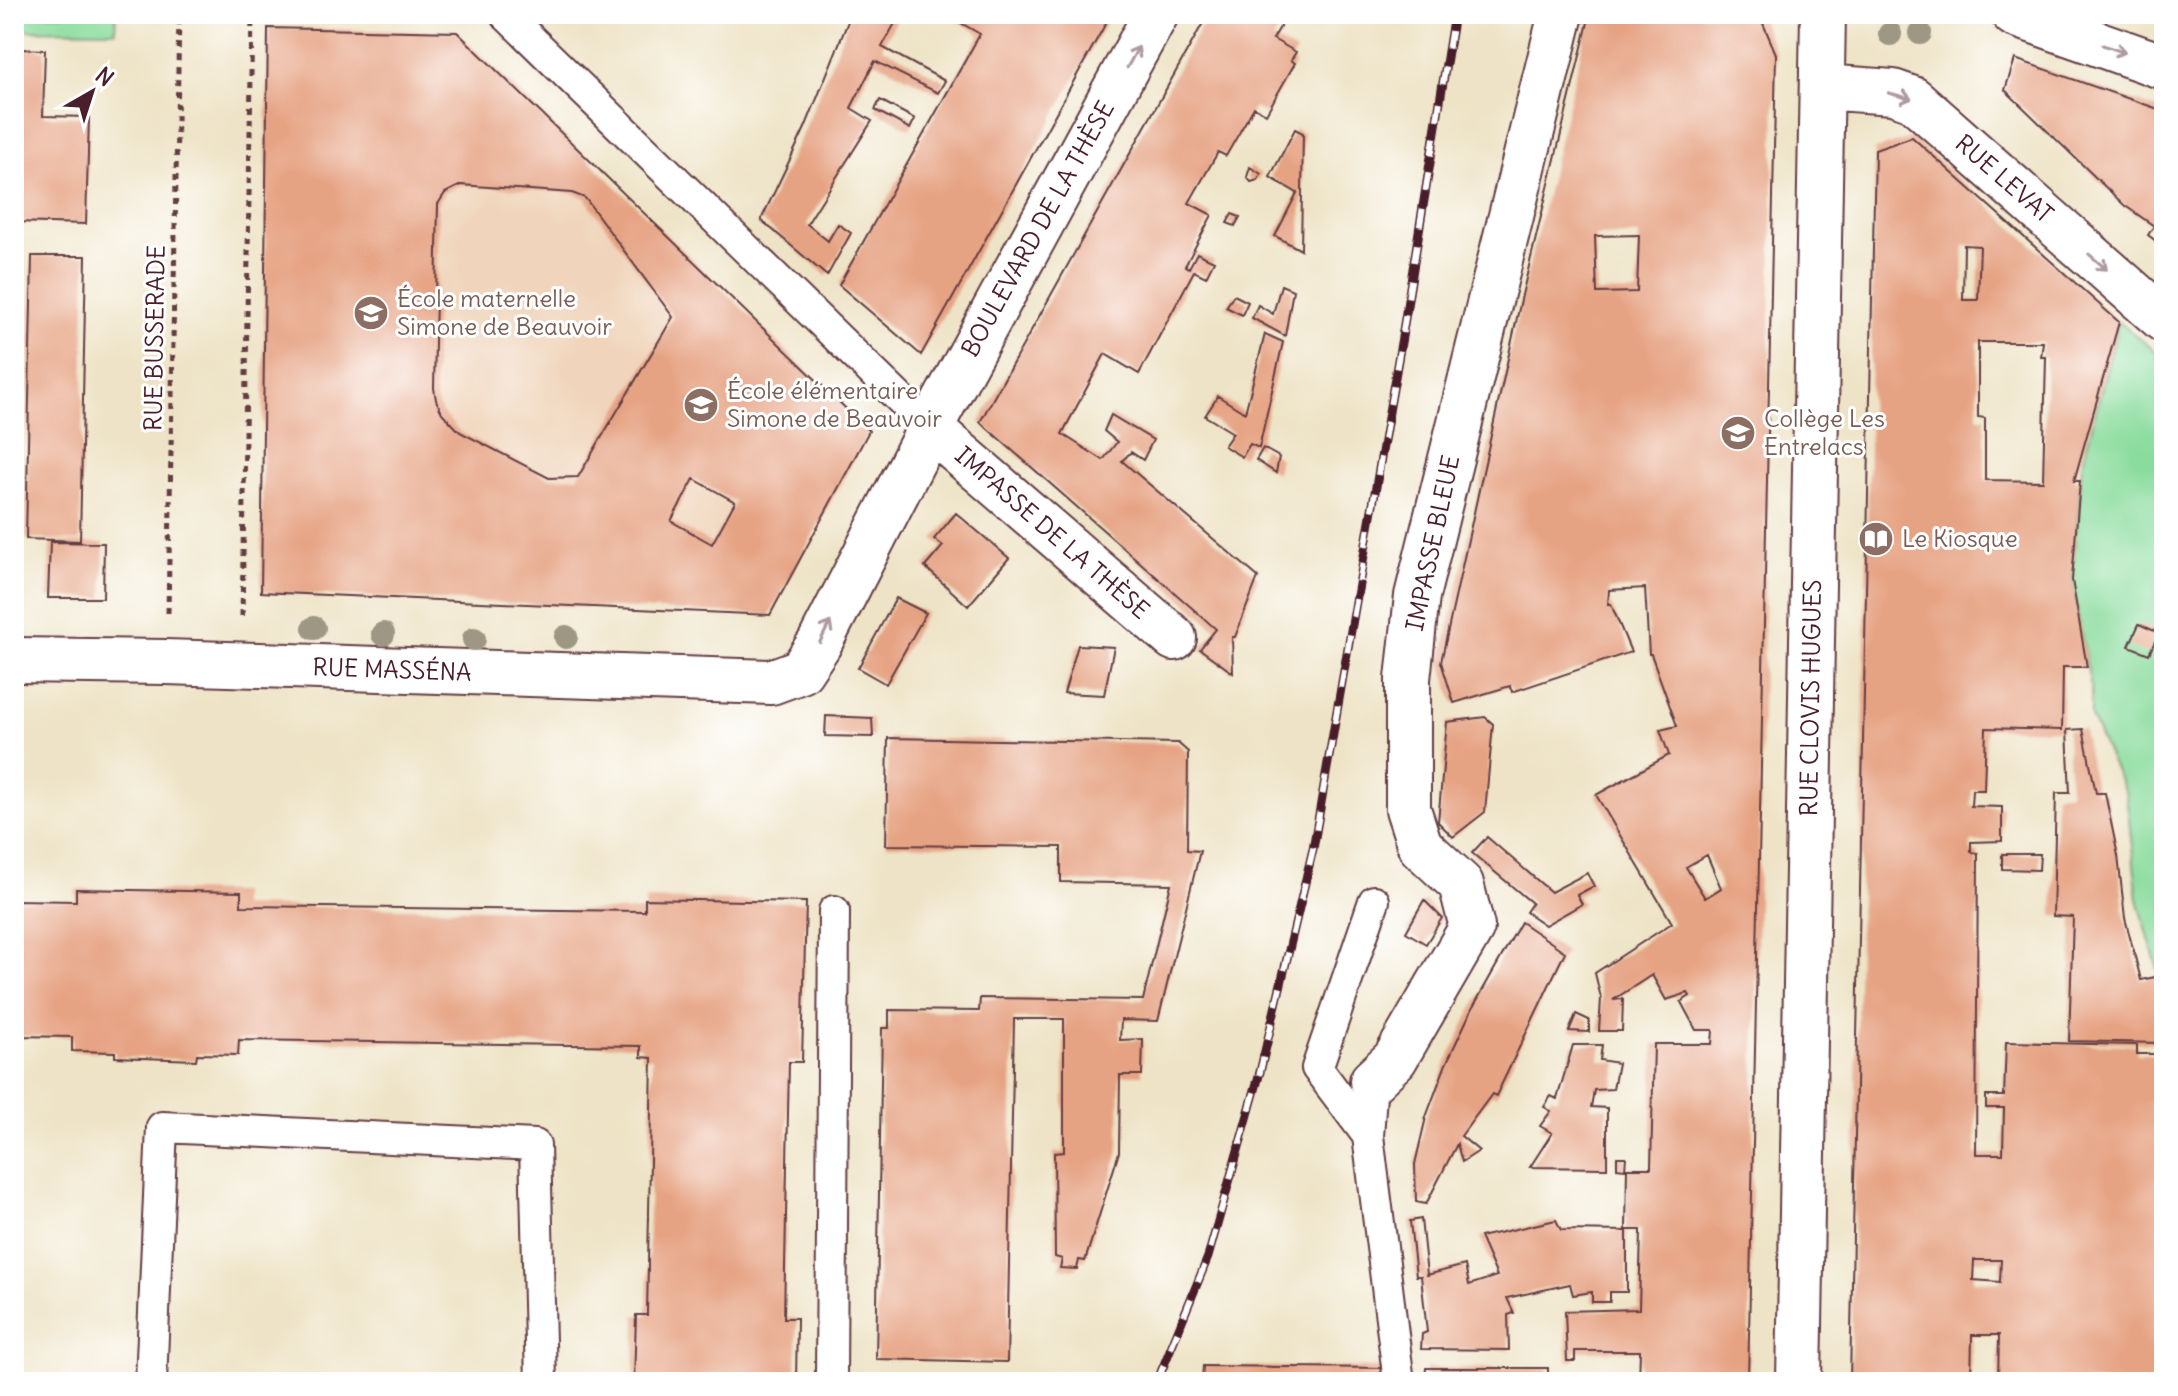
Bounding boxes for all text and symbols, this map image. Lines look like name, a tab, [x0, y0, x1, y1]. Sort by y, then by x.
one-way arrow	[2101, 43, 2126, 58]
one-way arrow	[1125, 46, 1141, 69]
north arrow	[52, 52, 132, 132]
text: N	[90, 61, 119, 92]
one-way arrow	[1886, 89, 1912, 104]
street label: BOULEVARD DE LA THÈSE	[954, 95, 1120, 362]
street label: RUE LEVAT	[1950, 128, 2060, 229]
street label: RUE BUSSERADE	[137, 245, 171, 431]
one-way arrow	[2087, 252, 2107, 270]
place label: École maternelle Simone de Beauvoir	[397, 283, 612, 341]
school or university icon: École maternelle Simone de Beauvoir	[352, 294, 390, 332]
place label: École élémentaire Simone de Beauvoir	[727, 375, 942, 433]
school or university icon: École élémentaire Simone de Beauvoir	[682, 386, 720, 424]
place label: Collège Les Entrelacs	[1764, 403, 1885, 461]
school or university icon: Collège Les Entrelacs	[1719, 414, 1757, 452]
street label: IMPASSE DE LA THÈSE	[949, 440, 1156, 625]
street label: IMPASSE BLEUE	[1399, 452, 1465, 633]
library icon: Le Kiosque	[1857, 520, 1895, 558]
place label: Le Kiosque	[1902, 523, 2018, 553]
street label: RUE CLOVIS HUGUES	[1793, 579, 1827, 817]
one-way arrow	[818, 620, 834, 644]
street label: RUE MASSÉNA	[312, 651, 472, 687]

